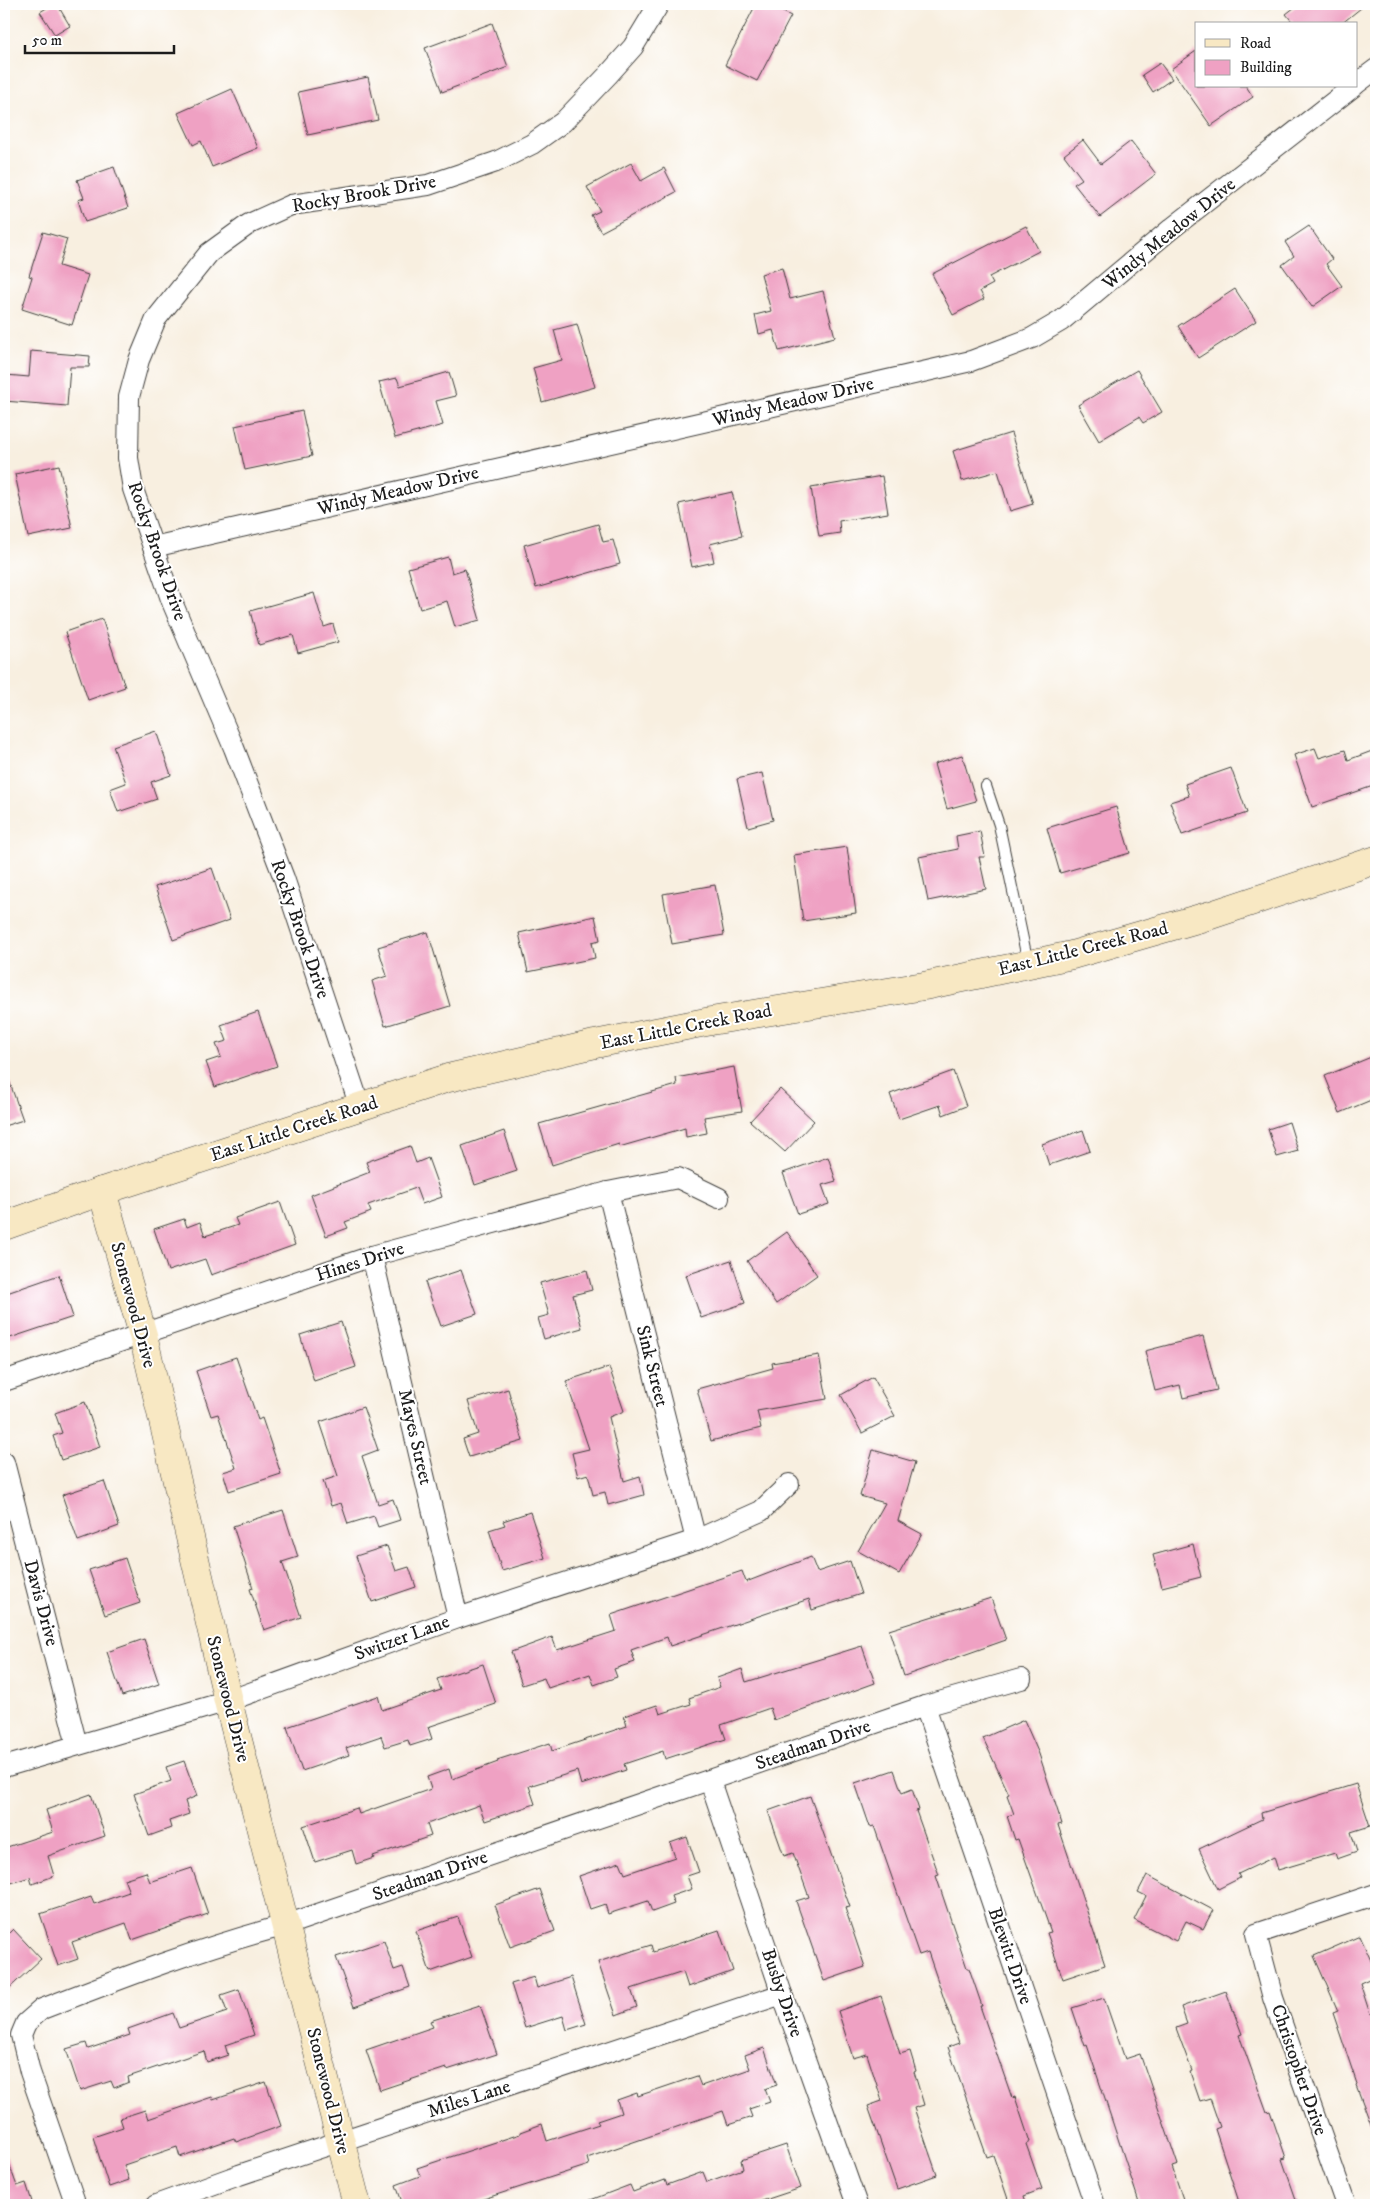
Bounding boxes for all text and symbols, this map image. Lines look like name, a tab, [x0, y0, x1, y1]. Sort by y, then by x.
scale bar	[25, 22, 174, 54]
legend	[1195, 22, 1358, 88]
text: 50 m	[32, 31, 62, 50]
text: Road	[1240, 34, 1272, 53]
text: Building	[1240, 58, 1292, 77]
street label: Rocky Brook Drive	[290, 170, 438, 218]
street label: Windy Meadow Drive	[1097, 173, 1240, 295]
street label: Windy Meadow Drive	[709, 372, 876, 432]
street label: Windy Meadow Drive	[314, 461, 481, 521]
street label: Rocky Brook Drive	[122, 478, 192, 624]
street label: Rocky Brook Drive	[265, 856, 335, 1002]
street label: East Little Creek Road	[996, 917, 1171, 981]
street label: East Little Creek Road	[598, 999, 774, 1055]
street label: East Little Creek Road	[207, 1091, 381, 1167]
street label: Hines Drive	[313, 1237, 407, 1287]
street label: Stonewood Drive	[105, 1239, 161, 1371]
street label: Sink Street	[631, 1323, 673, 1409]
street label: Mayes Street	[393, 1387, 437, 1487]
street label: Davis Drive	[18, 1557, 64, 1649]
street label: Switzer Lane	[351, 1610, 453, 1666]
street label: Stonewood Drive	[201, 1633, 255, 1765]
street label: Steadman Drive	[752, 1715, 874, 1775]
street label: Steadman Drive	[369, 1846, 491, 1906]
street label: Blewitt Drive	[983, 1905, 1037, 2008]
street label: Busby Drive	[756, 1946, 808, 2040]
street label: Christopher Drive	[1266, 2002, 1332, 2139]
street label: Stonewood Drive	[301, 2025, 355, 2157]
street label: Miles Lane	[425, 2075, 513, 2123]

